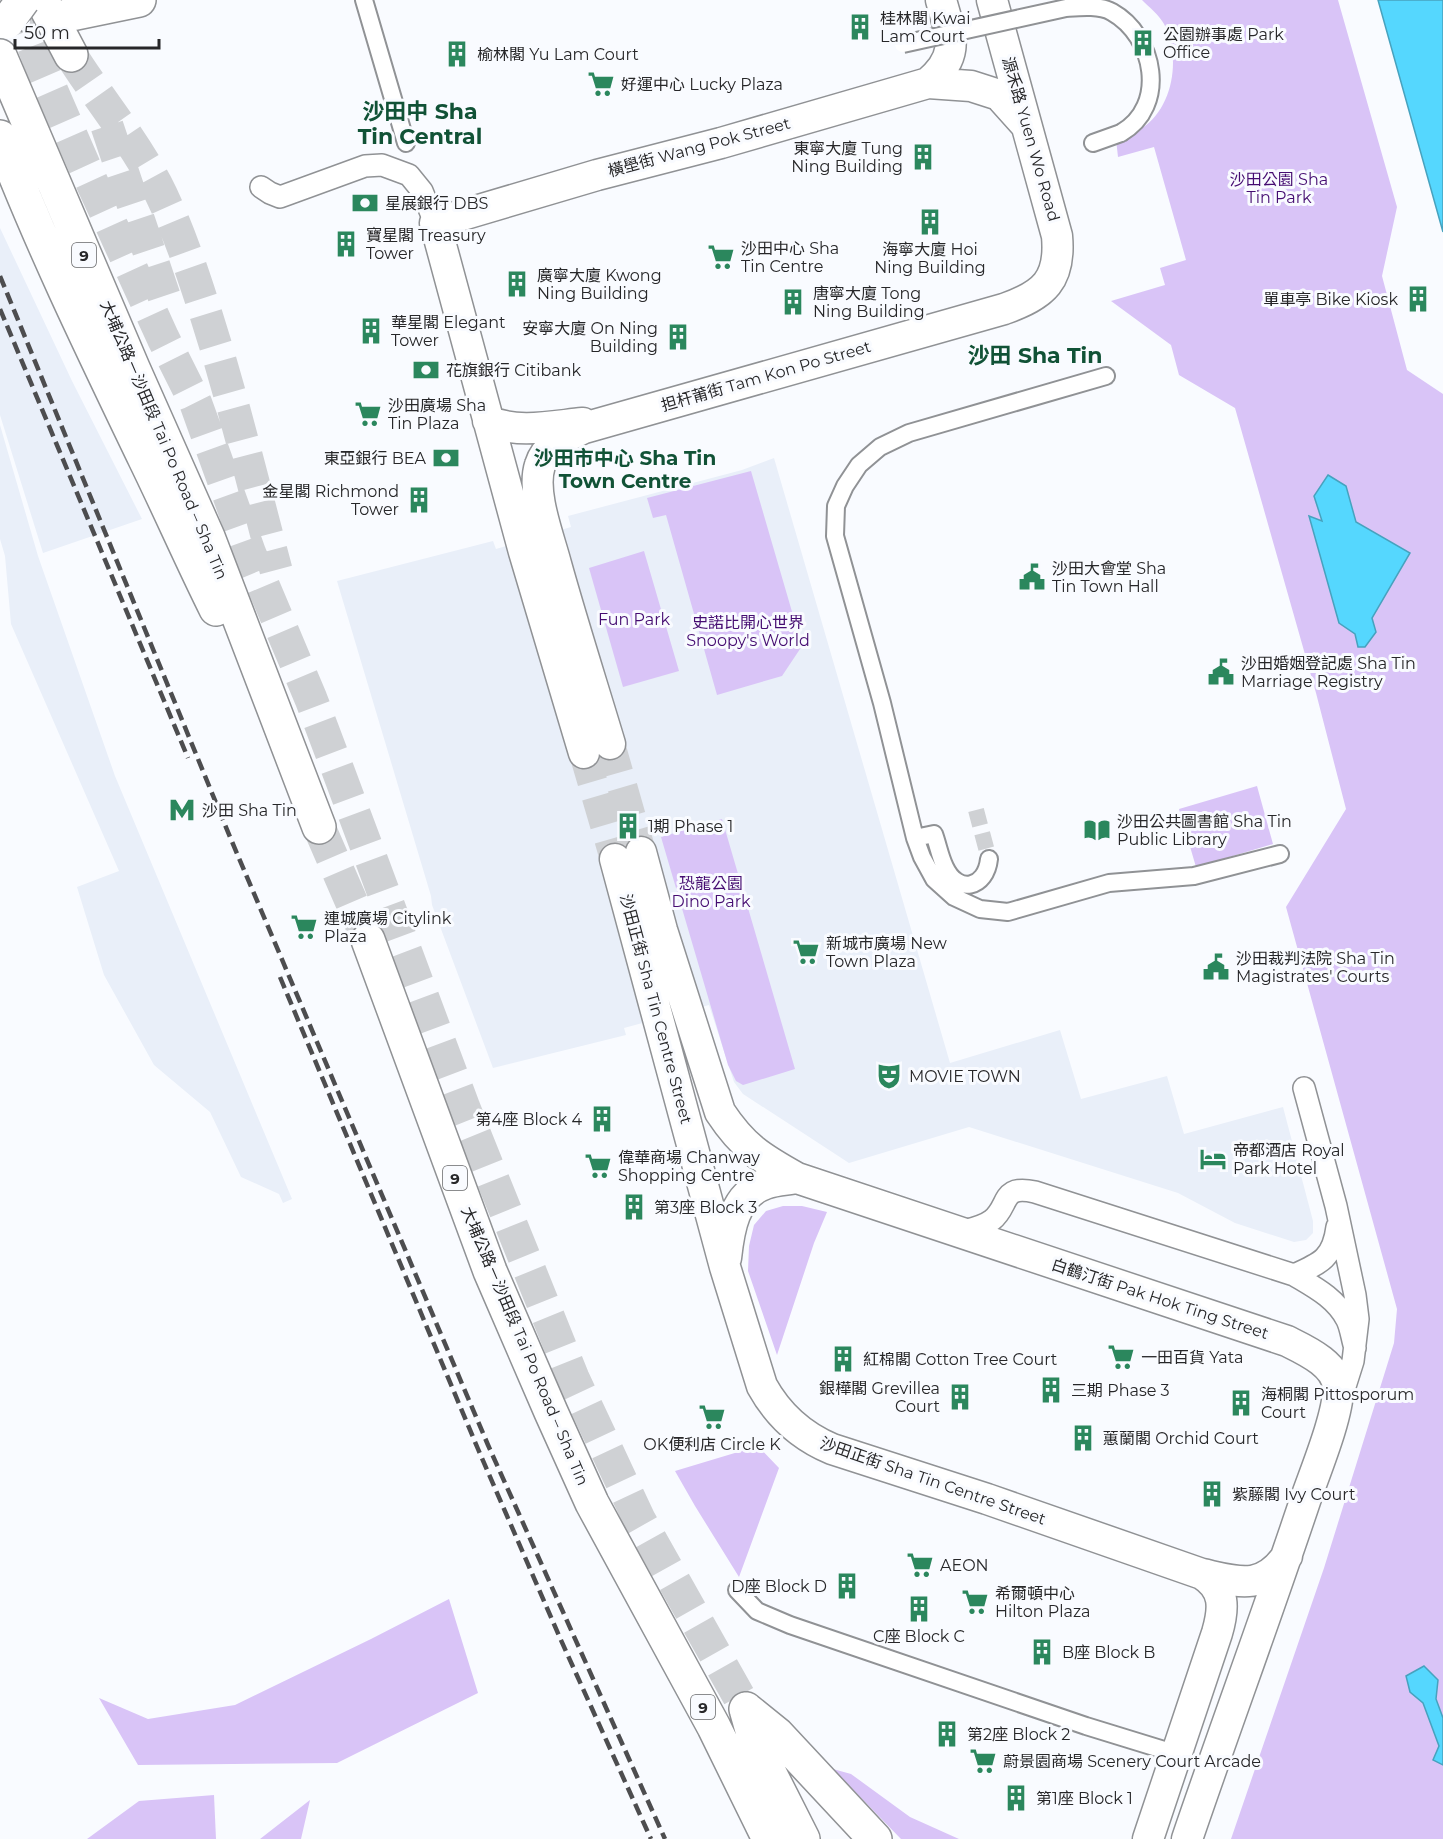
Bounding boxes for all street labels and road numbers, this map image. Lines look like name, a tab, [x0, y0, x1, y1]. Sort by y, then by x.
street label: 源禾路 Yuen Wo Road	[998, 55, 1064, 223]
street label: 橫壆街 Wang Pok Street	[606, 113, 793, 180]
road number: 9	[72, 243, 96, 267]
street label: 大埔公路－沙田段 Tai Po Road – Sha Tin	[96, 298, 232, 582]
street label: 担杆莆街 Tam Kon Po Street	[659, 337, 874, 415]
street label: 沙田正街 Sha Tin Centre Street	[616, 892, 696, 1127]
road number: 9	[443, 1166, 467, 1190]
street label: 大埔公路－沙田段 Tai Po Road – Sha Tin	[457, 1204, 593, 1488]
street label: 白鶴汀街 Pak Hok Ting Street	[1049, 1255, 1271, 1343]
street label: 沙田正街 Sha Tin Centre Street	[818, 1433, 1049, 1529]
road number: 9	[691, 1695, 715, 1719]

